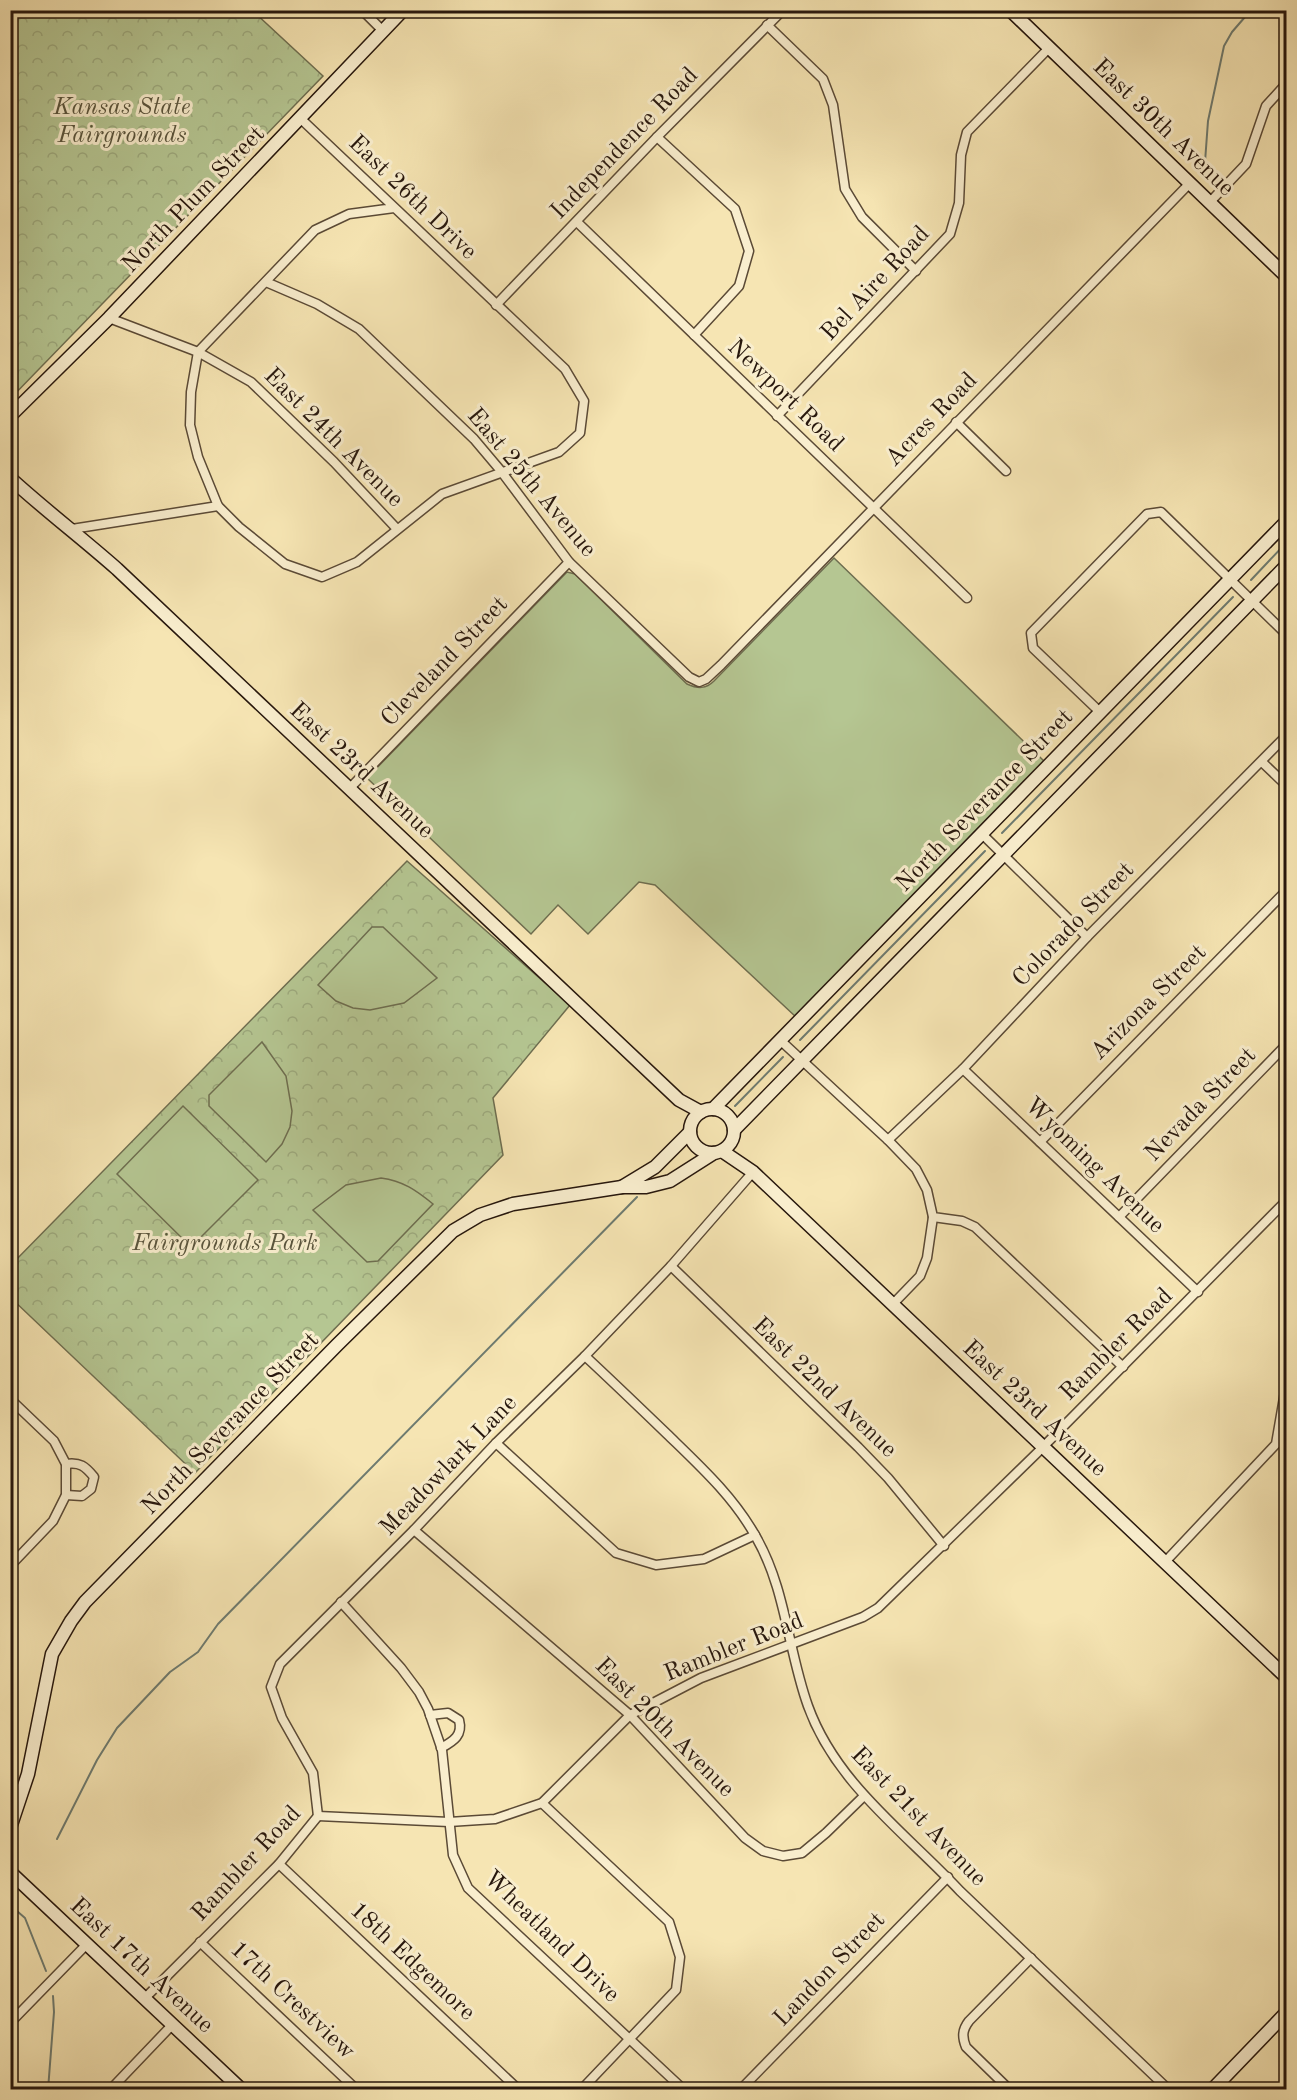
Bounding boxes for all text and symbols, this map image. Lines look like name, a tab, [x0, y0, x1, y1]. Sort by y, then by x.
street label: East 30th Avenue	[1088, 55, 1238, 201]
street label: Independence Road	[547, 63, 703, 225]
park label: Kansas State Fairgrounds	[52, 96, 191, 148]
street label: North Plum Street	[118, 122, 270, 278]
street label: East 26th Drive	[343, 131, 481, 265]
street label: Bel Aire Road	[817, 222, 935, 346]
street label: Newport Road	[722, 335, 848, 457]
street label: East 24th Avenue	[259, 364, 407, 512]
street label: Acres Road	[882, 368, 982, 472]
street label: East 25th Avenue	[462, 404, 600, 562]
street label: Cleveland Street	[377, 592, 513, 732]
street label: East 23rd Avenue	[284, 698, 438, 844]
street label: North Severance Street	[892, 705, 1078, 897]
street label: Colorado Street	[1009, 858, 1139, 992]
street label: Arizona Street	[1087, 941, 1211, 1065]
street label: Nevada Street	[1141, 1043, 1261, 1167]
street label: Wyoming Avenue	[1020, 1094, 1168, 1238]
park label: Fairgrounds Park	[131, 1232, 318, 1256]
street label: Rambler Road	[1056, 1284, 1178, 1406]
street label: East 22nd Avenue	[747, 1313, 901, 1463]
street label: North Severance Street	[138, 1328, 324, 1520]
street label: East 23rd Avenue	[957, 1336, 1111, 1482]
street label: Meadowlark Lane	[376, 1391, 522, 1541]
street label: Rambler Road	[661, 1609, 807, 1687]
street label: East 20th Avenue	[590, 1654, 738, 1802]
street label: East 21st Avenue	[846, 1743, 990, 1891]
street label: Rambler Road	[188, 1802, 306, 1926]
street label: Wheatland Drive	[479, 1866, 623, 2008]
street label: East 17th Avenue	[65, 1894, 217, 2038]
street label: 18th Edgemore	[345, 1898, 479, 2026]
street label: Landon Street	[770, 1908, 890, 2032]
street label: 17th Crestview	[225, 1937, 359, 2065]

